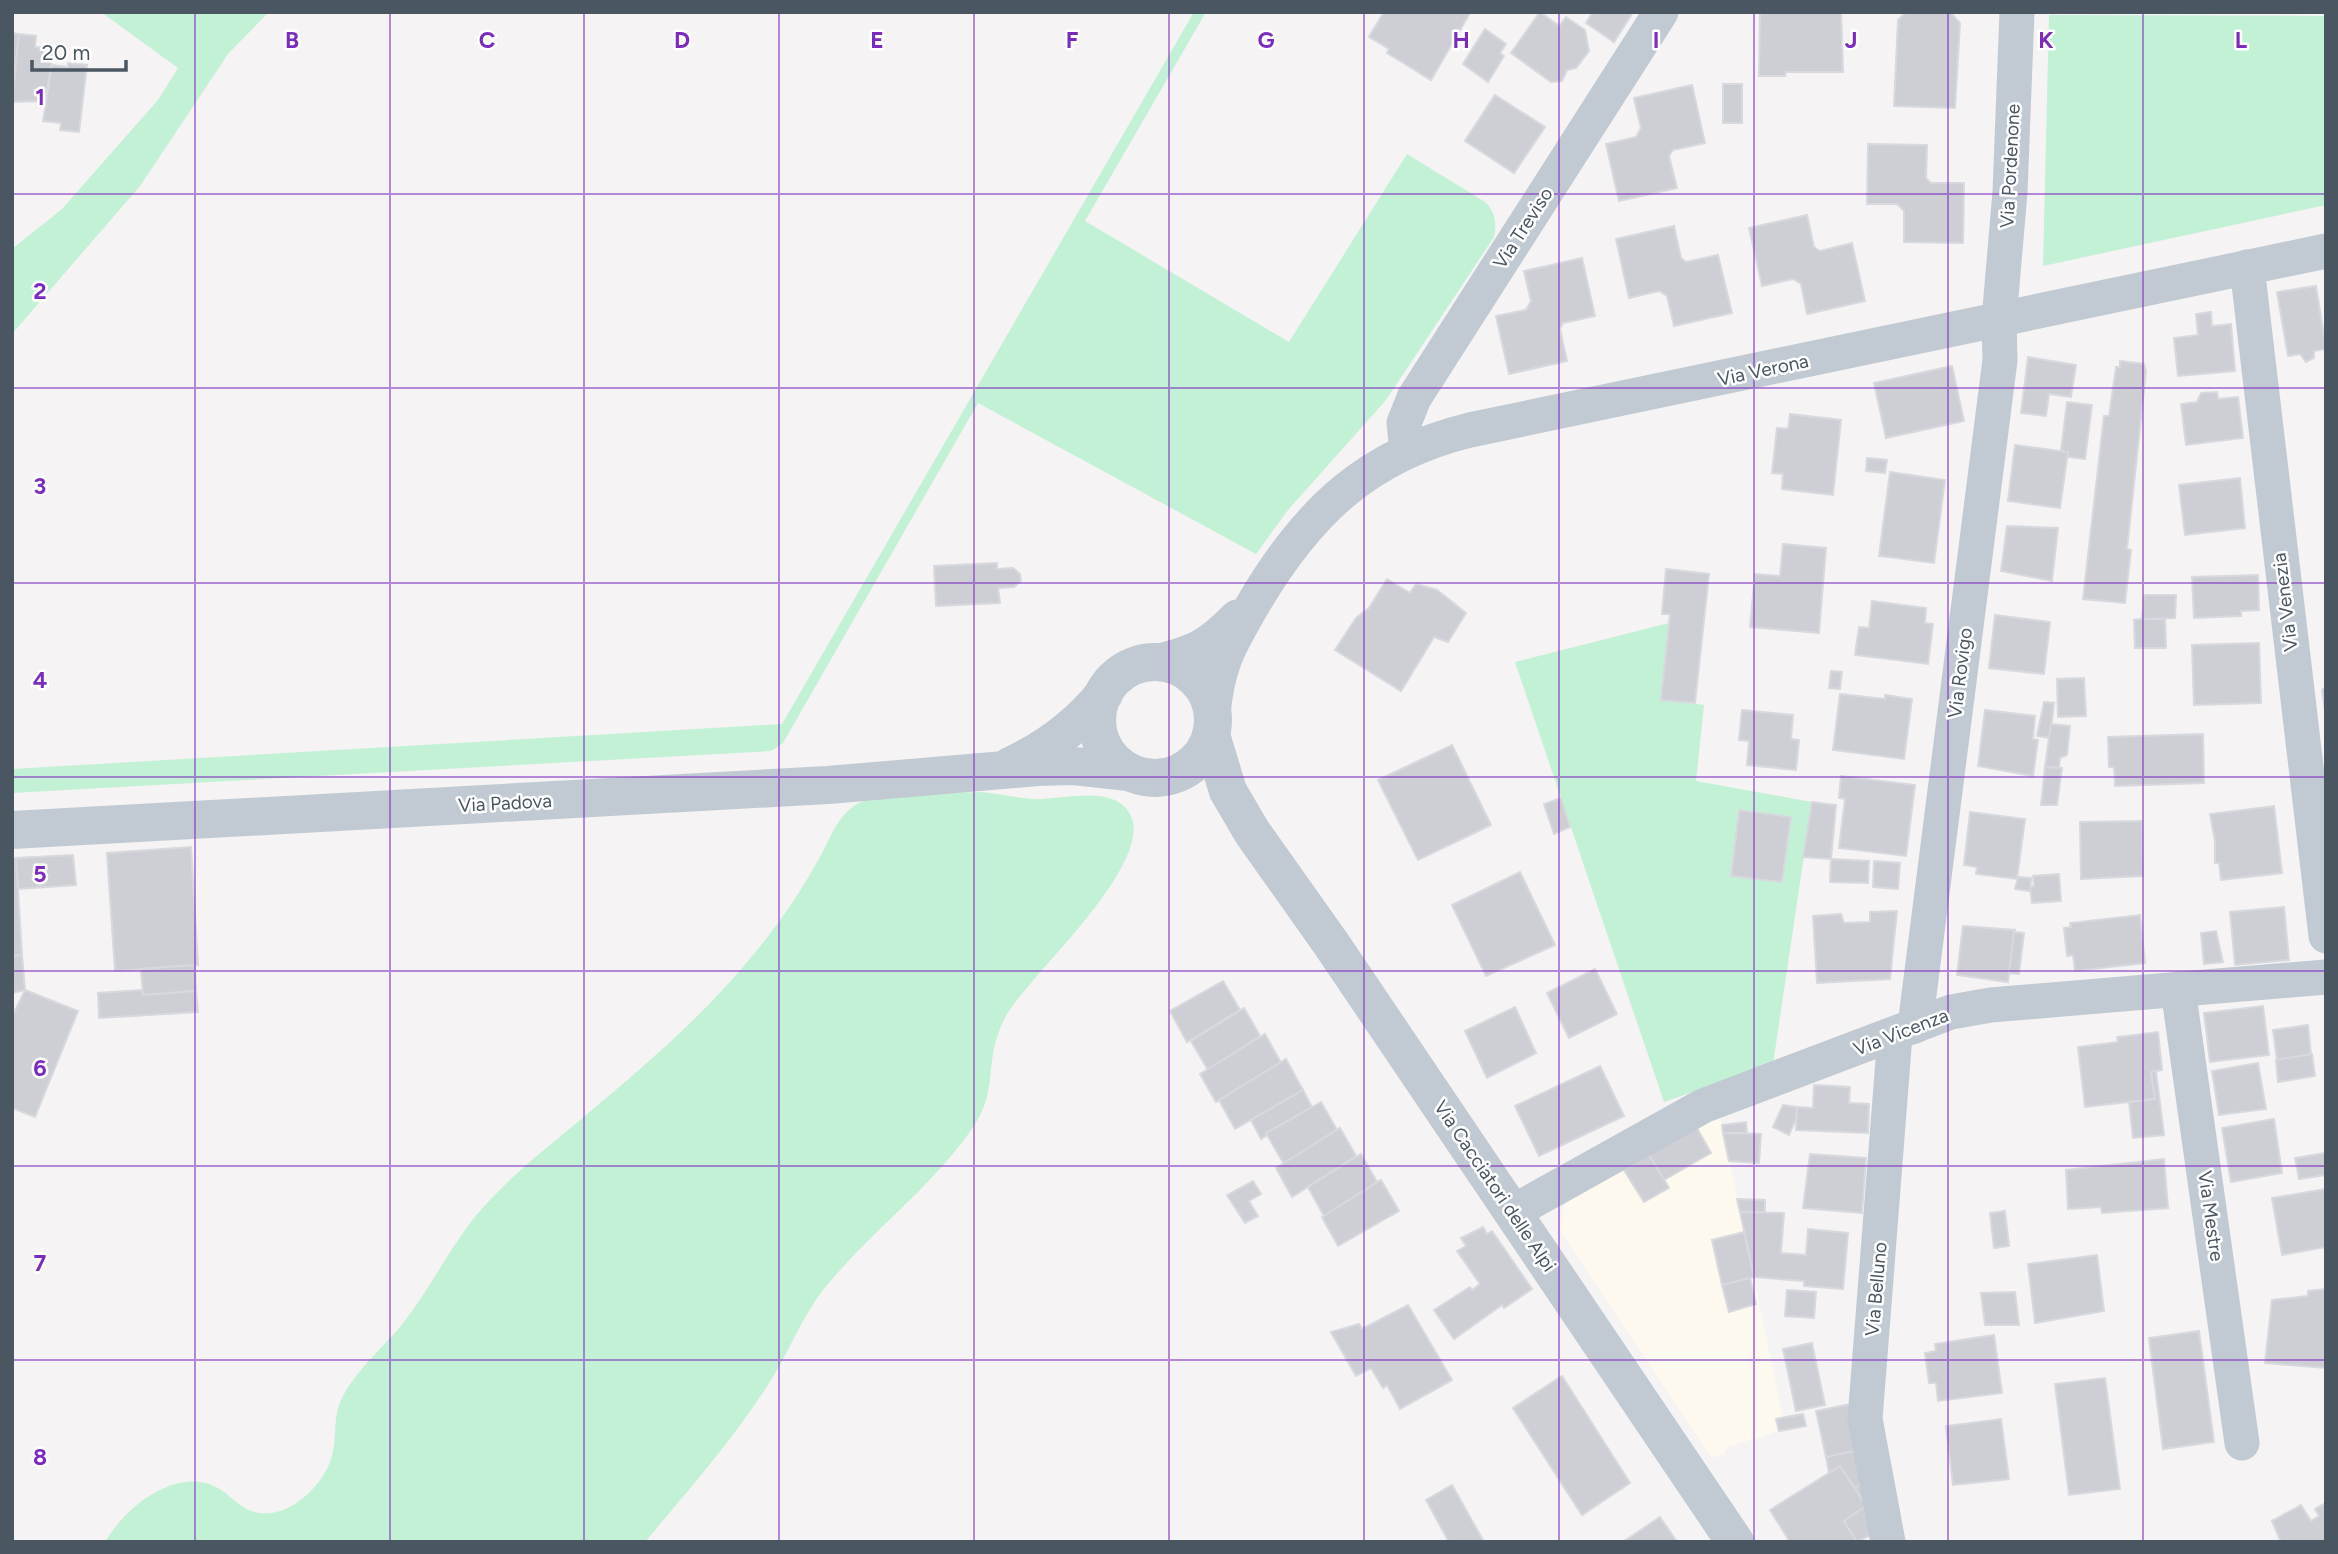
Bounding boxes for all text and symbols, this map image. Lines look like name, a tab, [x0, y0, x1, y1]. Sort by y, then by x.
text: B	[285, 26, 299, 54]
text: C	[479, 26, 496, 54]
text: D	[674, 26, 690, 54]
text: E	[870, 26, 884, 54]
text: F	[1066, 26, 1079, 54]
text: G	[1257, 26, 1275, 54]
text: H	[1452, 26, 1470, 54]
text: I	[1653, 26, 1659, 54]
text: J	[1845, 26, 1857, 54]
text: K	[2038, 26, 2054, 54]
text: L	[2235, 26, 2247, 54]
scale bar	[32, 28, 126, 72]
text: 20 m	[42, 40, 90, 65]
text: 1	[35, 83, 45, 111]
street label: Via Pordenone	[1995, 103, 2025, 229]
street label: Via Treviso	[1488, 183, 1558, 273]
text: 2	[33, 277, 47, 305]
street label: Via Verona	[1715, 349, 1811, 391]
text: 3	[34, 472, 46, 500]
street label: Via Venezia	[2268, 551, 2302, 653]
street label: Via Rovigo	[1943, 626, 1977, 720]
text: 4	[33, 666, 47, 694]
street label: Via Padova	[458, 789, 552, 817]
text: 5	[33, 860, 47, 888]
street label: Via Vicenza	[1850, 1003, 1952, 1061]
text: 6	[33, 1054, 47, 1082]
street label: Via Cacciatori delle Alpi	[1429, 1096, 1561, 1276]
street label: Via Mestre	[2193, 1169, 2229, 1263]
street label: Via Belluno	[1860, 1241, 1892, 1337]
text: 7	[34, 1249, 47, 1277]
text: 8	[33, 1443, 47, 1471]

